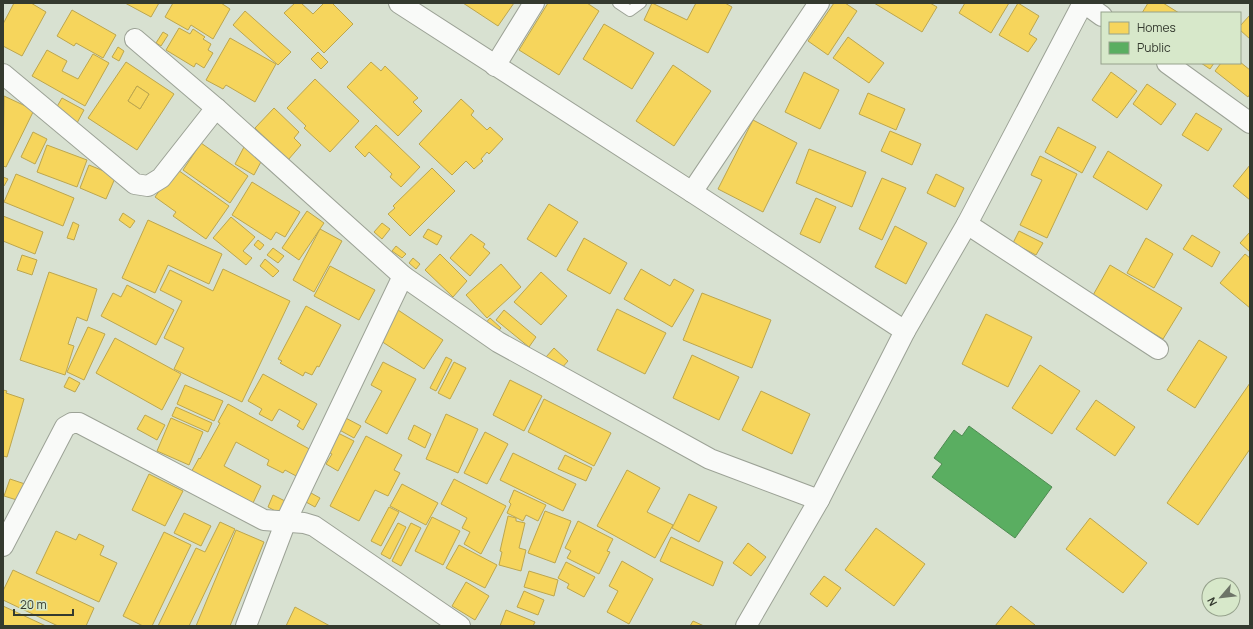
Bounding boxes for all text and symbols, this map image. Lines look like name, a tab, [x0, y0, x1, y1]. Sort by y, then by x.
legend	[1101, 12, 1241, 64]
text: Homes	[1137, 19, 1176, 36]
text: Public	[1137, 39, 1171, 56]
north arrow	[1201, 577, 1241, 617]
scale bar	[14, 591, 73, 617]
text: N	[1203, 595, 1220, 609]
text: 20 m	[20, 596, 47, 613]

